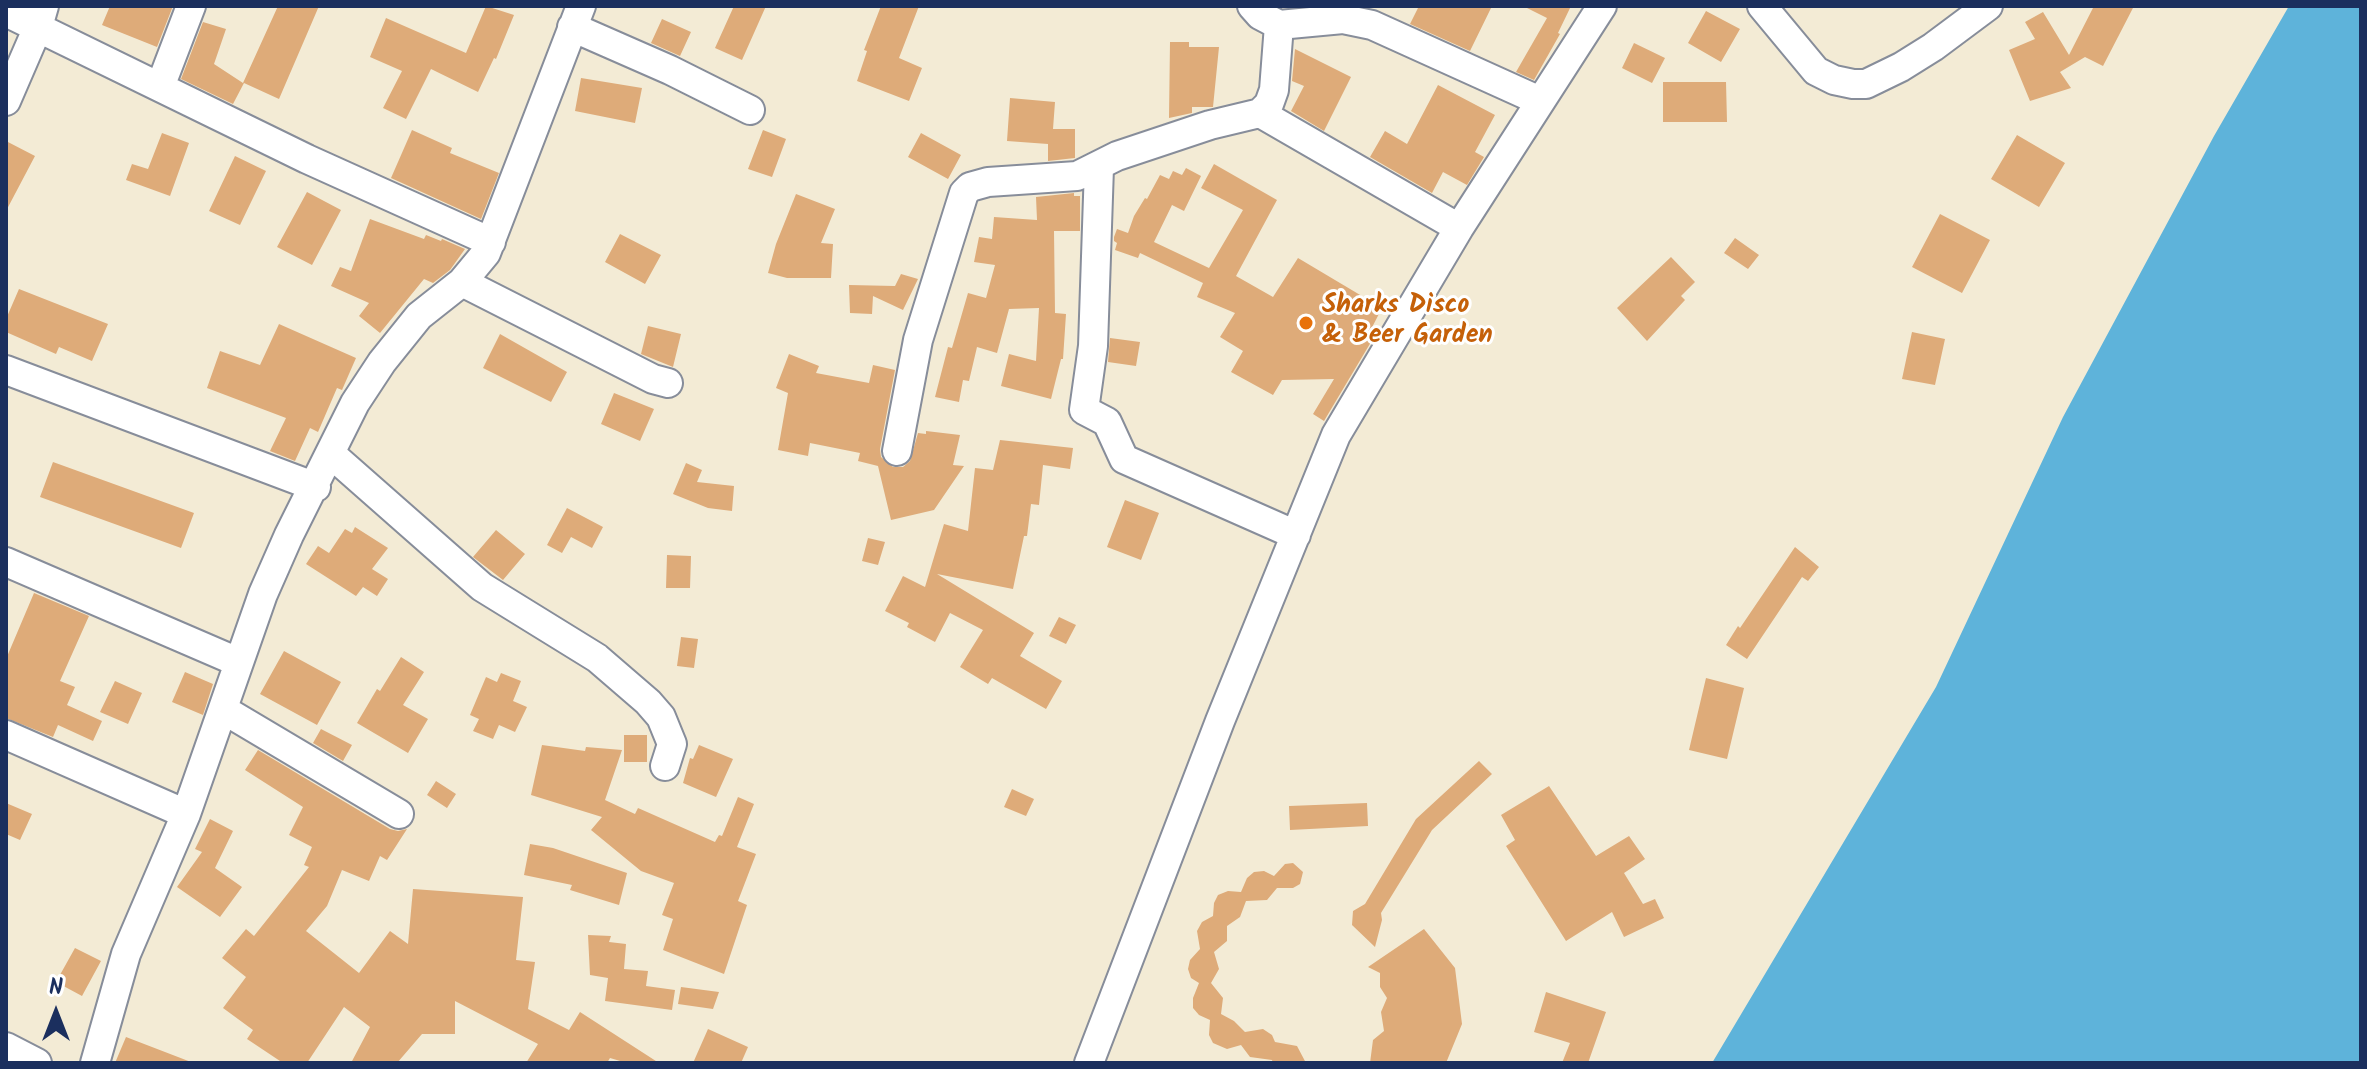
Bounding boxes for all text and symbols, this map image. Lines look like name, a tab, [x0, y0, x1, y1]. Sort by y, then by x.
place label: Sharks Disco & Beer Garden	[1322, 292, 1493, 354]
marker: Sharks Disco & Beer Garden	[1297, 314, 1315, 332]
text: N	[49, 971, 63, 1006]
north arrow	[16, 973, 96, 1053]

